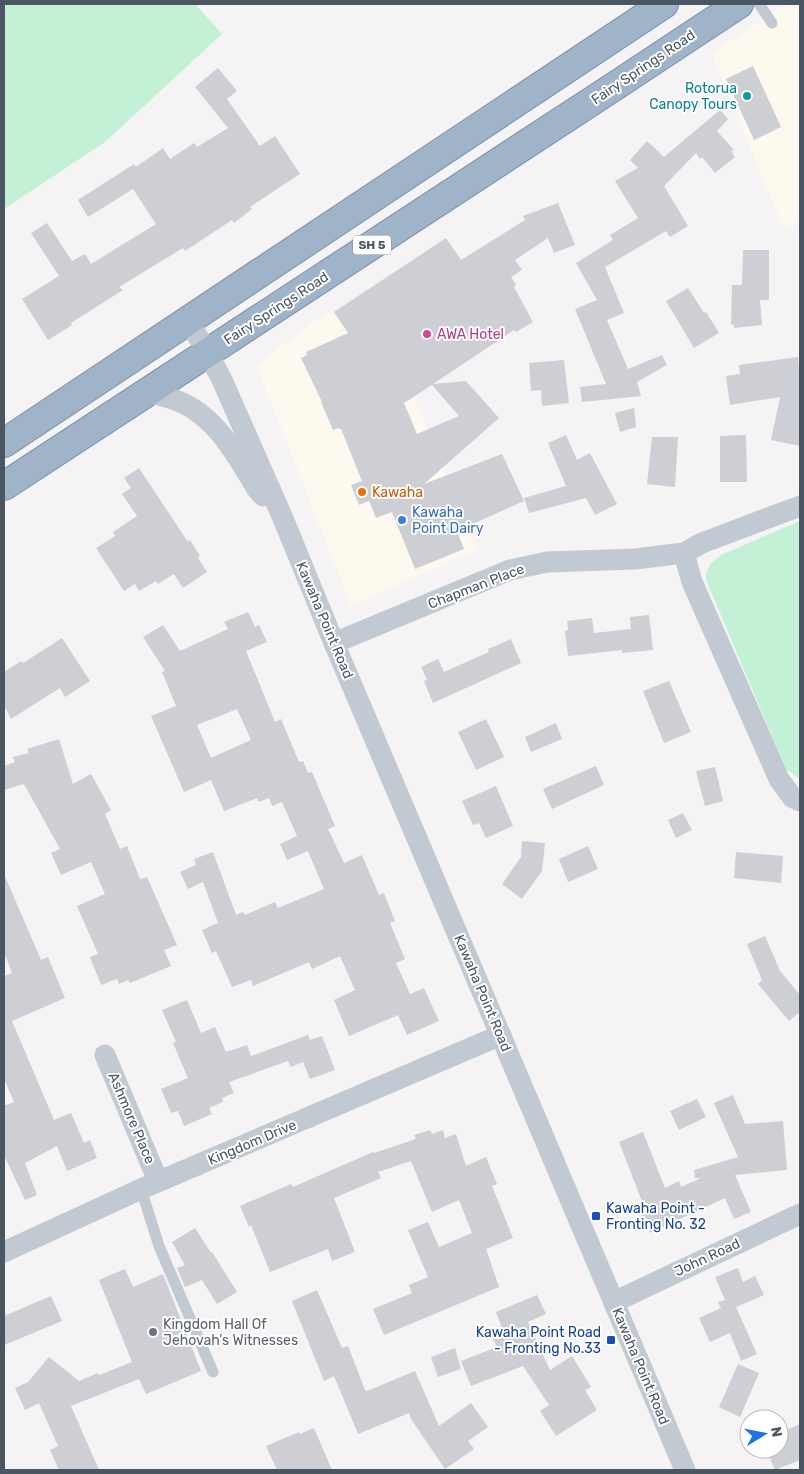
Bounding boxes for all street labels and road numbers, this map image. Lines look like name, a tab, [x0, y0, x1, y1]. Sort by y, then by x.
street label: Fairy Springs Road	[588, 26, 698, 108]
road number: SH 5	[353, 236, 391, 254]
street label: Fairy Springs Road	[221, 268, 332, 349]
street label: Kawaha Point Road	[292, 559, 357, 681]
street label: Chapman Place	[426, 560, 527, 613]
street label: Kawaha Point Road	[450, 932, 515, 1054]
street label: Ashmore Place	[105, 1070, 159, 1167]
street label: Kingdom Drive	[205, 1116, 299, 1169]
street label: John Road	[672, 1235, 743, 1280]
street label: Kawaha Point Road	[608, 1305, 673, 1427]

